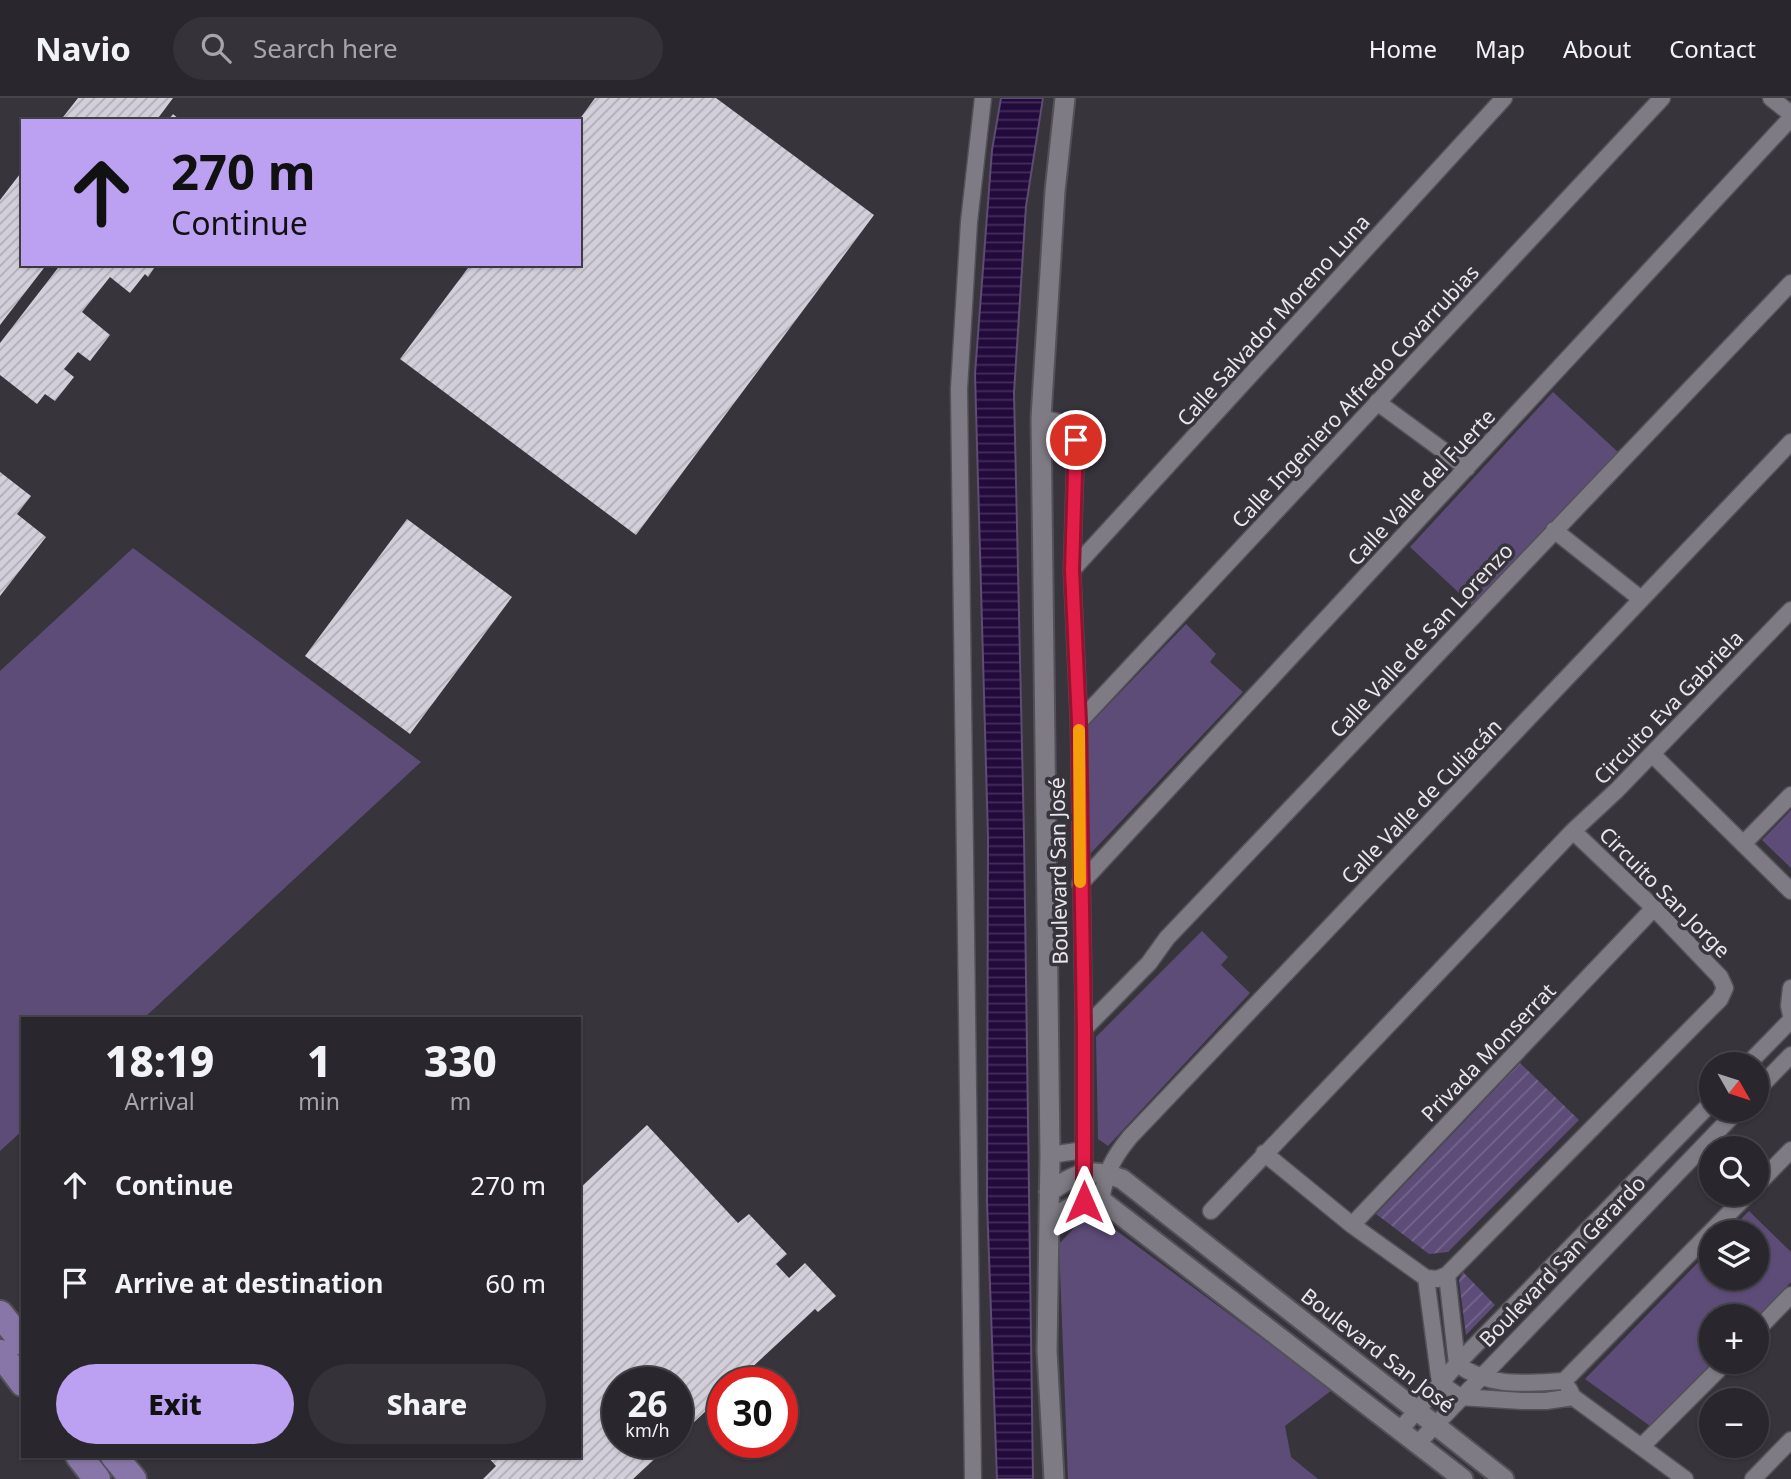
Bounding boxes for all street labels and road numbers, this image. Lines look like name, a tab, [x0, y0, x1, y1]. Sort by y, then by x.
street label: Calle Salvador Moreno Luna	[1170, 208, 1376, 432]
street label: Calle Ingeniero Alfredo Covarrubias	[1225, 258, 1485, 534]
street label: Calle Valle del Fuerte	[1341, 403, 1501, 571]
street label: Calle Valle de San Lorenzo	[1323, 537, 1519, 743]
street label: Circuito Eva Gabriela	[1587, 624, 1749, 790]
street label: Calle Valle de Culiacán	[1335, 712, 1507, 890]
street label: Boulevard San José	[1042, 777, 1074, 965]
street label: Circuito San Jorge	[1593, 820, 1737, 964]
street label: Privada Monserrat	[1415, 976, 1562, 1127]
street label: Boulevard San Gerardo	[1473, 1169, 1651, 1353]
street label: Boulevard San José	[1296, 1281, 1460, 1419]

